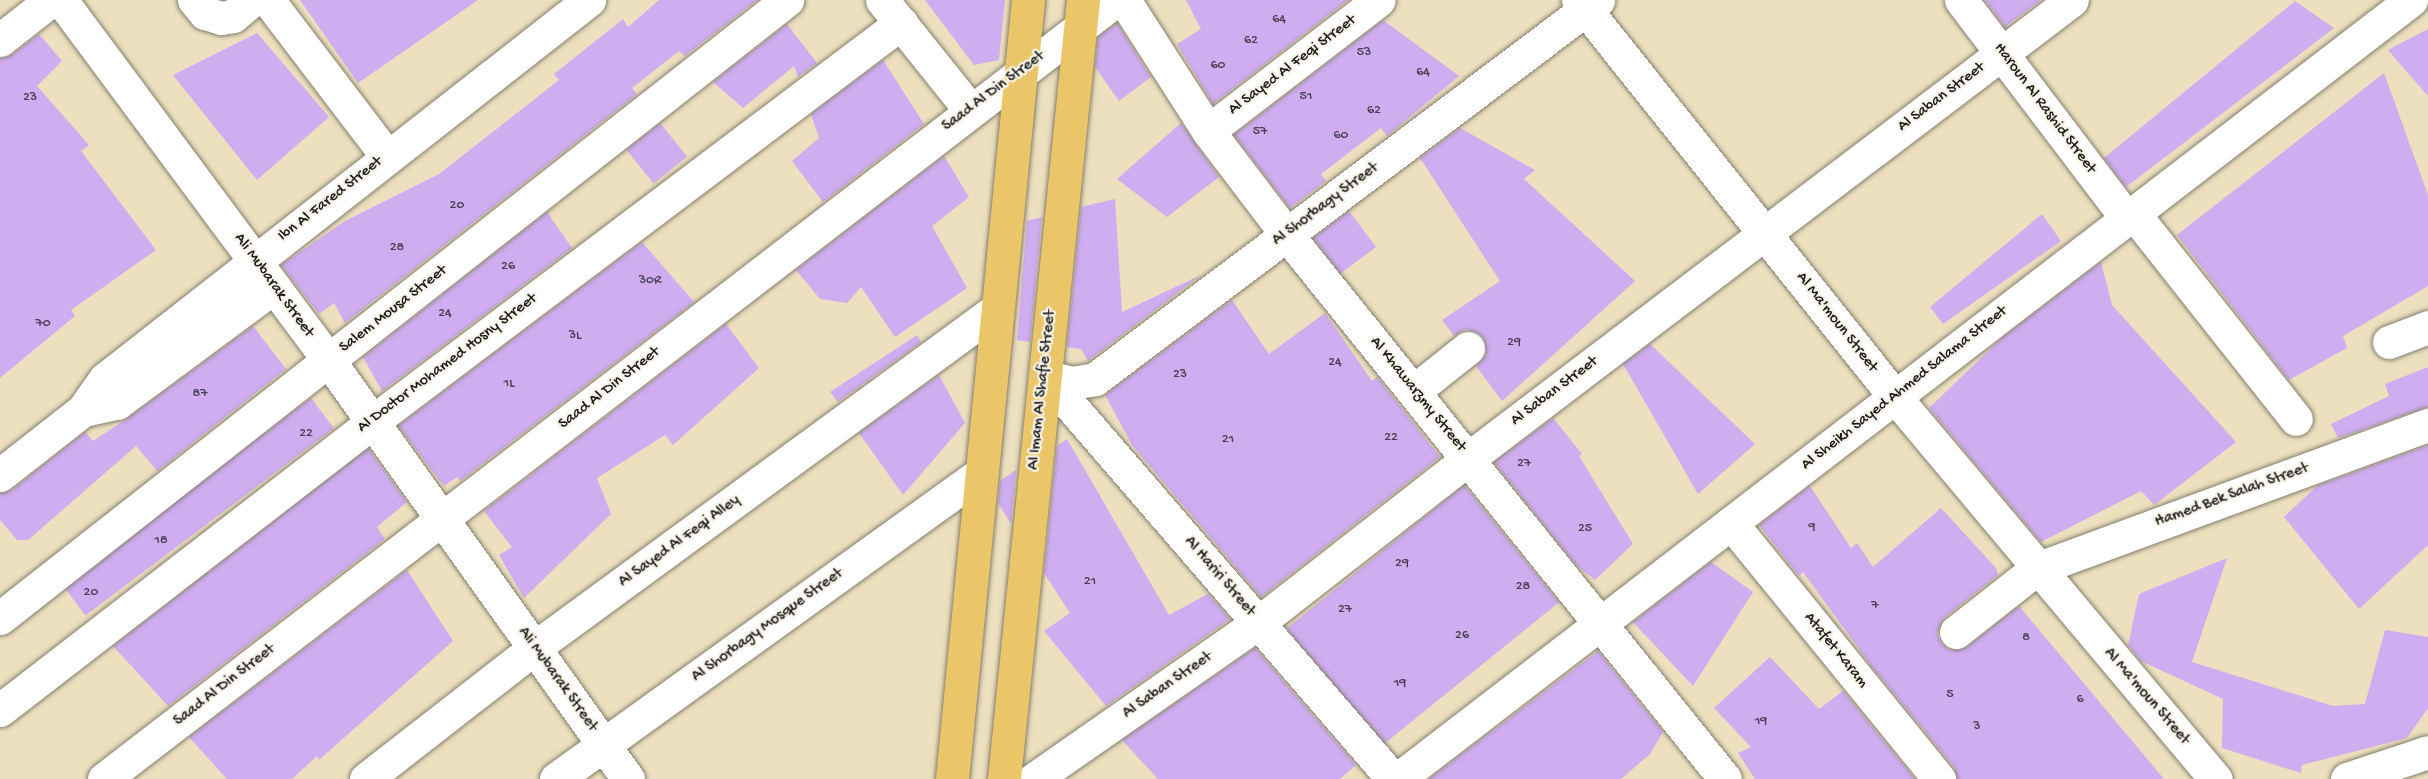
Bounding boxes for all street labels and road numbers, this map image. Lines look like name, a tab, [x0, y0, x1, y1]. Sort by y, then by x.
street label: Al Sayed Al Feqi Street	[1225, 12, 1361, 120]
street label: Haroun Al Rashid Street	[1989, 40, 2099, 178]
street label: Saad Al Din Street	[939, 47, 1049, 137]
street label: Al Saban Street	[1895, 59, 1989, 137]
street label: Ibn Al Fared Street	[275, 153, 387, 247]
street label: Al Shorbagy Street	[1269, 159, 1383, 251]
street label: Ali Mubarak Street	[229, 230, 317, 342]
street label: Salem Mousa Street	[336, 262, 452, 358]
street label: Al Ma'moun Street	[1791, 269, 1881, 377]
street label: Al Doctor Mohamed Hosny Street	[354, 290, 542, 438]
street label: Al Sheikh Sayed Ahmed Salama Street	[1798, 303, 2012, 475]
street label: Al Imam Al Shafie Street	[1025, 309, 1061, 471]
street label: Al Khawarzmy Street	[1365, 333, 1469, 457]
street label: Saad Al Din Street	[556, 344, 664, 434]
street label: Al Saban Street	[1508, 353, 1602, 431]
street label: Hamed Bek Salah Street	[2153, 459, 2311, 533]
street label: Al Sayed Al Feqi Alley	[616, 492, 744, 592]
street label: Al Hariri Street	[1179, 533, 1259, 621]
street label: Al Shorbagy Mosque Street	[689, 565, 847, 687]
street label: Atafet Karam	[1799, 609, 1871, 693]
street label: Ali Mubarak Street	[513, 624, 601, 736]
street label: Saad Al Din Street	[171, 641, 279, 731]
street label: Al Ma'moun Street	[2099, 645, 2193, 749]
street label: Al Saban Street	[1120, 648, 1216, 724]

